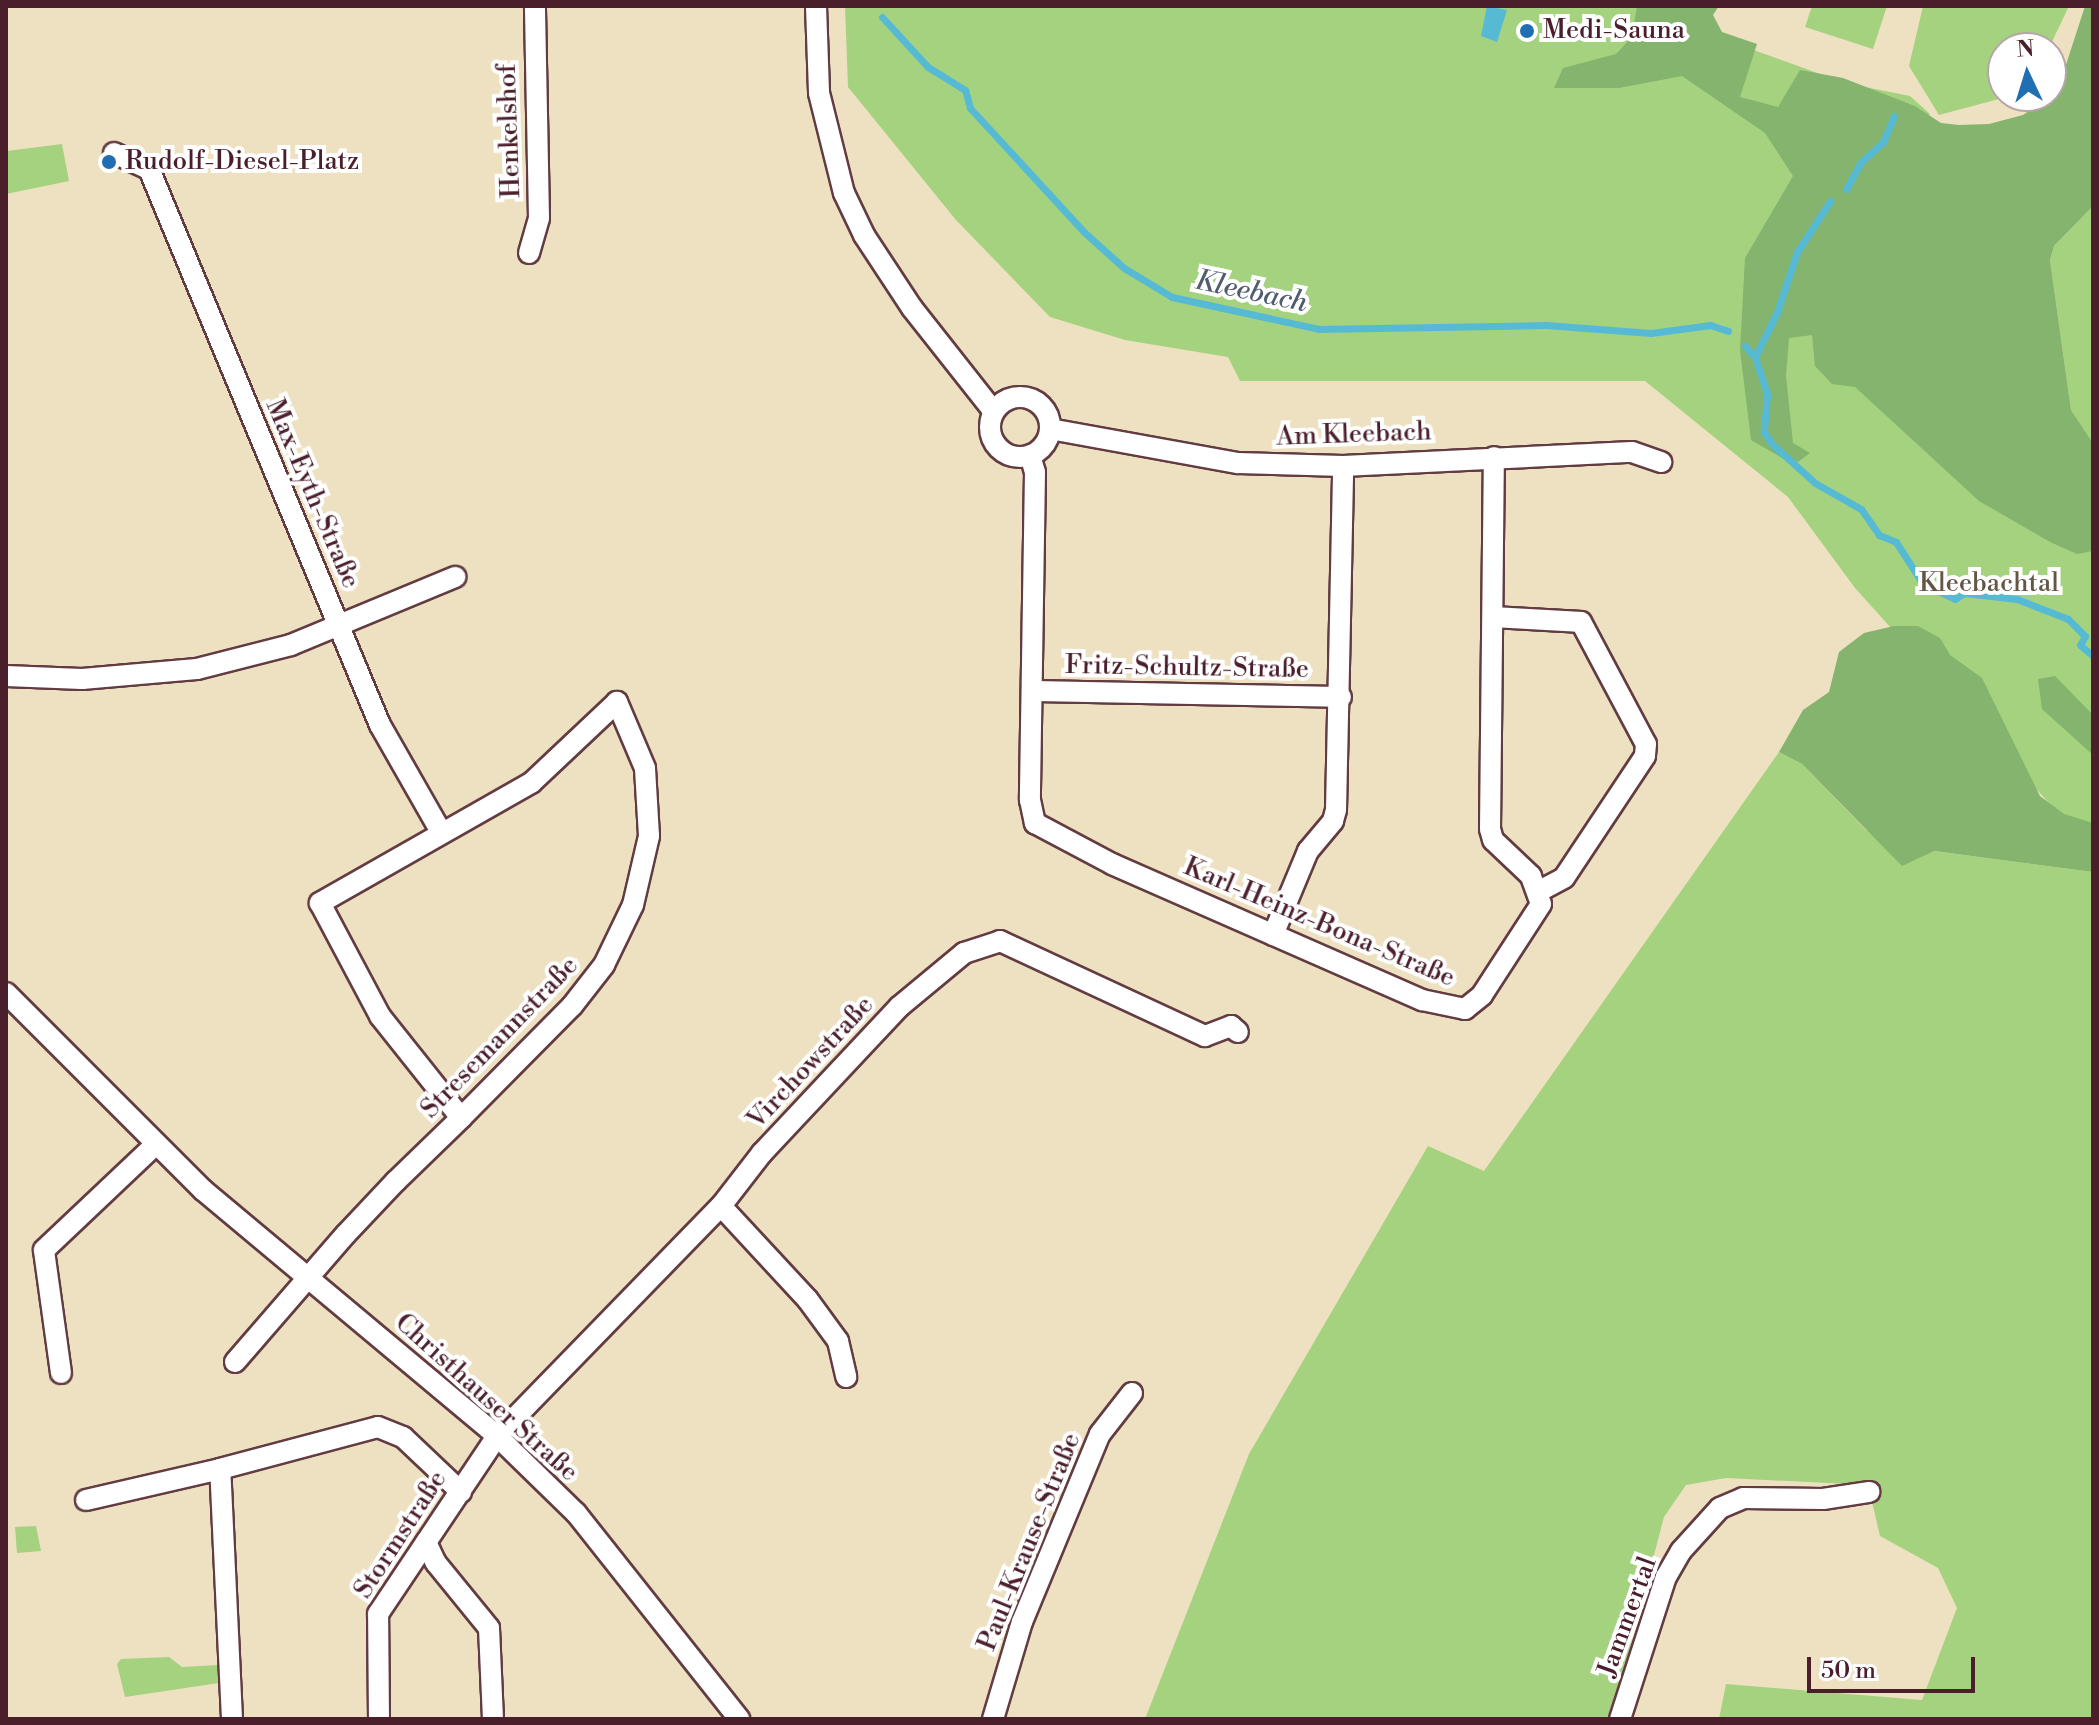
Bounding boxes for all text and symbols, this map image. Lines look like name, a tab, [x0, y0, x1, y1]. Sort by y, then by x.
place label: Medi-Sauna	[1543, 15, 1685, 47]
marker: Medi-Sauna	[1518, 22, 1536, 40]
north arrow	[1987, 32, 2067, 112]
text: N	[2016, 35, 2035, 64]
street label: Henkelshof	[492, 63, 528, 199]
place label: Rudolf-Diesel-Platz	[125, 146, 359, 178]
marker: Rudolf-Diesel-Platz	[100, 153, 118, 171]
water label: Kleebach	[1192, 264, 1310, 320]
street label: Max-Eyth-Straße	[258, 395, 366, 593]
street label: Am Kleebach	[1276, 417, 1432, 453]
park label: Kleebachtal	[1919, 568, 2059, 600]
street label: Fritz-Schultz-Straße	[1065, 650, 1309, 686]
street label: Karl-Heinz-Bona-Straße	[1179, 852, 1459, 994]
street label: Stresemannstraße	[415, 951, 585, 1125]
street label: Virchowstraße	[742, 990, 880, 1136]
street label: Christhauser Straße	[388, 1308, 584, 1488]
street label: Paul-Krause-Straße	[972, 1429, 1088, 1655]
street label: Stormstraße	[348, 1465, 454, 1605]
street label: Jammertal	[1592, 1553, 1664, 1681]
scale bar	[1811, 1641, 1979, 1691]
text: 50 m	[1821, 1656, 1876, 1686]

